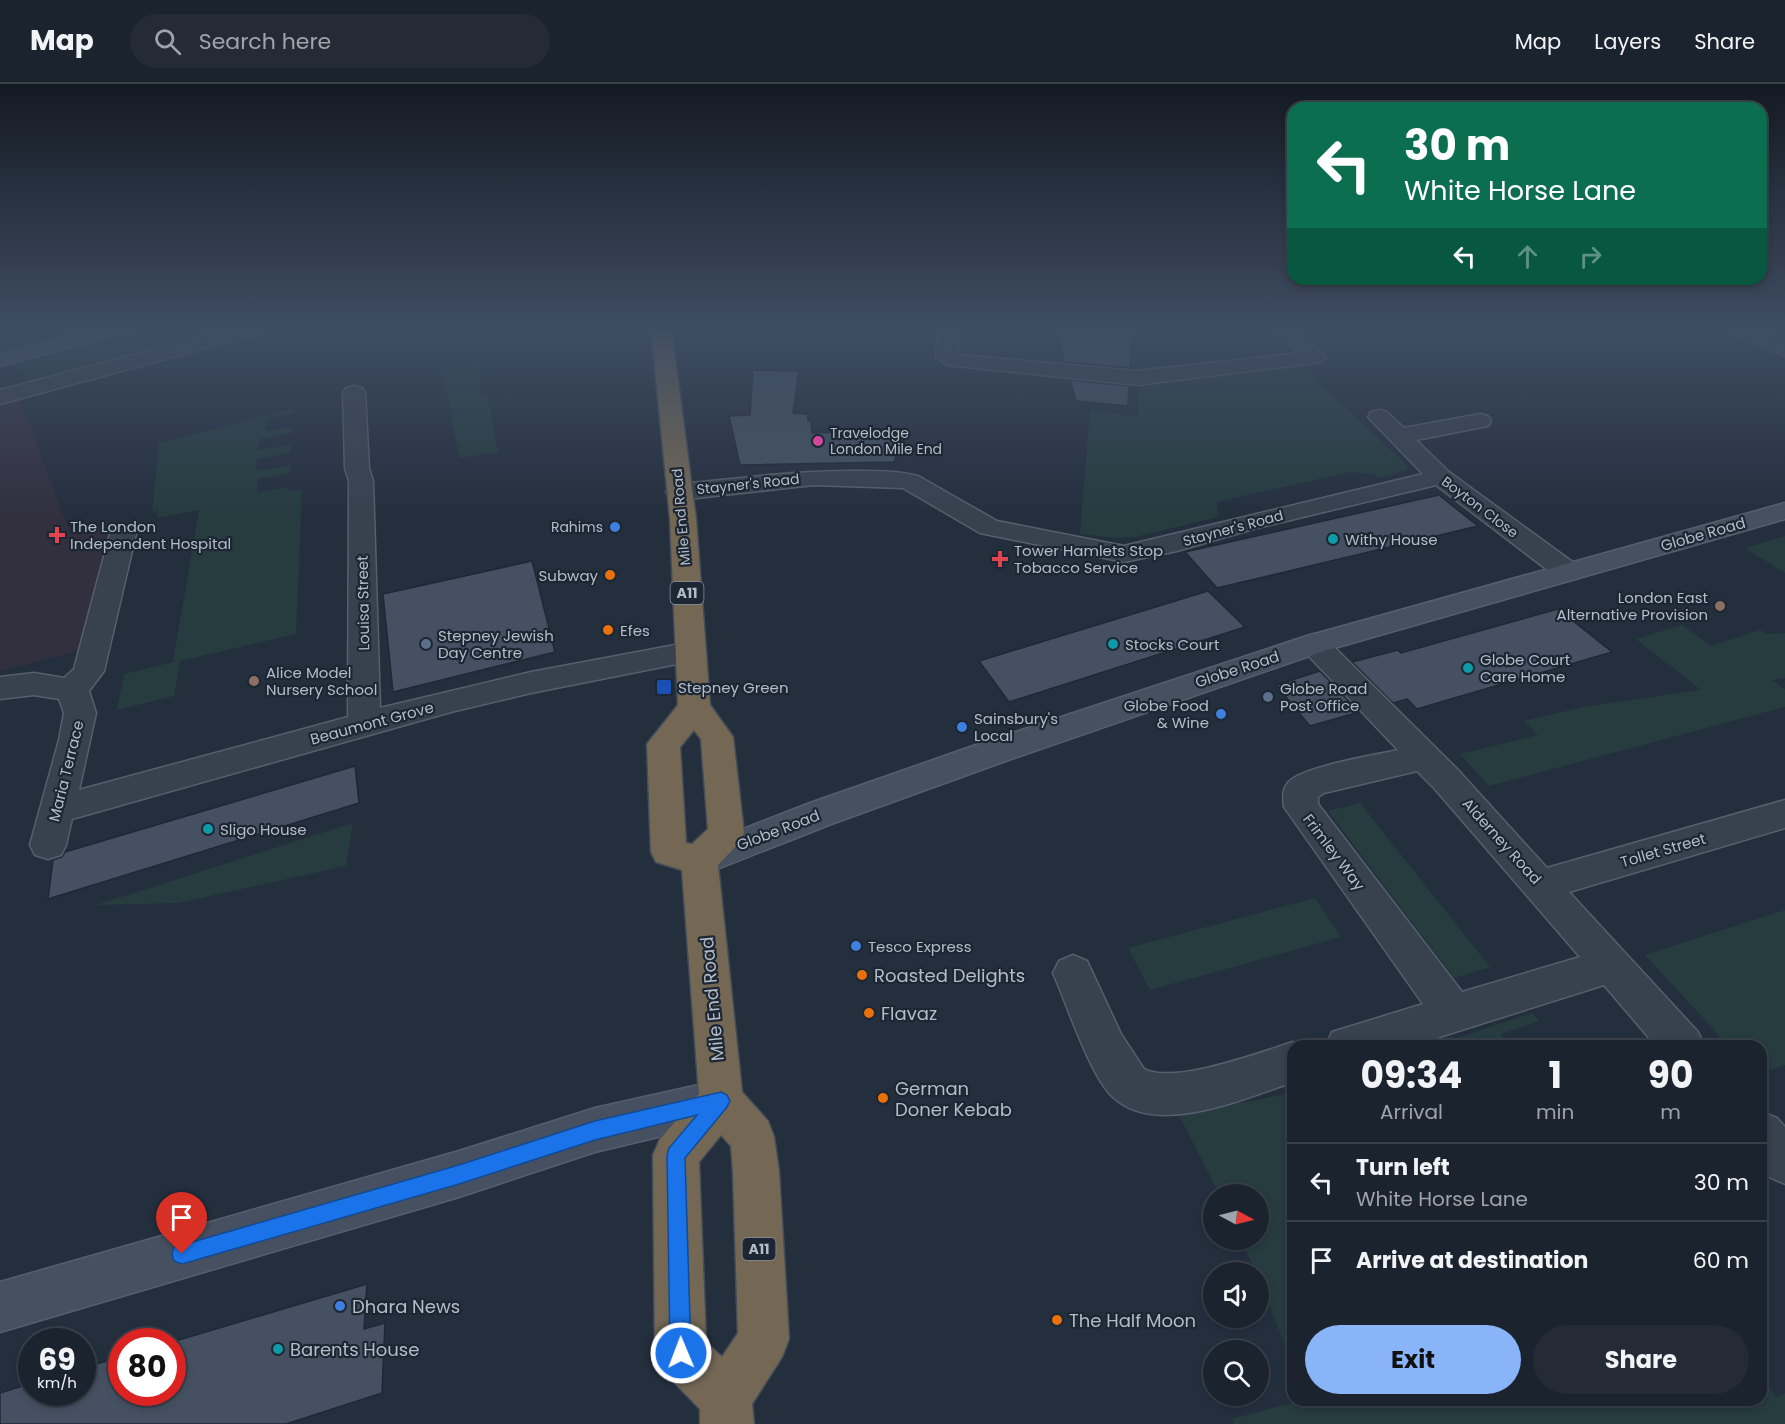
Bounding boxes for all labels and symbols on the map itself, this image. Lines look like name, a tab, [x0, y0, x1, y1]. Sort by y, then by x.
place label: Travelodge London Mile End	[830, 423, 942, 459]
marker: Travelodge London Mile End	[811, 434, 825, 448]
street label: Mile End Road	[667, 468, 695, 566]
street label: Stayner's Road	[696, 469, 800, 499]
street label: Boyton Close	[1437, 472, 1523, 543]
street label: Stayner's Road	[1181, 505, 1285, 551]
street label: Globe Road	[1658, 512, 1748, 556]
place label: The London Independent Hospital	[70, 516, 231, 554]
place label: Rahims	[551, 517, 603, 537]
marker: Rahims	[608, 520, 622, 534]
marker: The London Independent Hospital	[48, 526, 66, 544]
place label: Withy House	[1345, 529, 1438, 550]
marker: Withy House	[1326, 532, 1340, 546]
place label: Tower Hamlets Stop Tobacco Service	[1014, 540, 1163, 578]
marker: Tower Hamlets Stop Tobacco Service	[991, 550, 1009, 568]
street label: Louisa Street	[352, 555, 374, 651]
place label: Subway	[539, 565, 599, 586]
marker: Subway	[603, 568, 617, 582]
road number: A11	[670, 582, 704, 604]
place label: London East Alternative Provision	[1557, 587, 1708, 625]
marker: London East Alternative Provision	[1713, 599, 1727, 613]
place label: Efes	[620, 620, 650, 641]
marker: Efes	[601, 623, 615, 637]
place label: Stepney Jewish Day Centre	[438, 625, 554, 663]
place label: Stocks Court	[1125, 634, 1219, 655]
marker: Stepney Jewish Day Centre	[419, 637, 433, 651]
marker: Stocks Court	[1106, 637, 1120, 651]
street label: Globe Road	[1192, 646, 1282, 692]
place label: Globe Court Care Home	[1480, 649, 1570, 687]
marker: Globe Court Care Home	[1461, 661, 1475, 675]
place label: Alice Model Nursery School	[266, 662, 377, 700]
marker: Alice Model Nursery School	[247, 674, 261, 688]
place label: Stepney Green	[678, 677, 789, 698]
marker: Stepney Green	[655, 678, 673, 696]
place label: Globe Road Post Office	[1280, 678, 1367, 716]
marker: Globe Road Post Office	[1261, 690, 1275, 704]
place label: Globe Food & Wine	[1124, 695, 1209, 733]
street label: Beaumont Grove	[308, 696, 436, 750]
marker: Globe Food & Wine	[1214, 707, 1228, 721]
place label: Sainsbury's Local	[974, 708, 1058, 746]
street label: Maria Terrace	[43, 718, 89, 824]
marker: Sainsbury's Local	[955, 720, 969, 734]
street label: Alderney Road	[1458, 793, 1546, 889]
street label: Globe Road	[733, 805, 823, 855]
street label: Frimley Way	[1298, 809, 1370, 895]
place label: Sligo House	[220, 819, 307, 840]
marker: Sligo House	[201, 822, 215, 836]
street label: Tollet Street	[1618, 828, 1708, 872]
street label: Mile End Road	[694, 936, 730, 1062]
place label: Tesco Express	[868, 936, 972, 957]
marker: Tesco Express	[849, 939, 863, 953]
place label: Roasted Delights	[874, 963, 1025, 988]
marker: Roasted Delights	[855, 968, 869, 982]
place label: Flavaz	[881, 1001, 937, 1026]
marker: Flavaz	[862, 1006, 876, 1020]
place label: German Doner Kebab	[895, 1076, 1012, 1122]
marker: German Doner Kebab	[876, 1091, 890, 1105]
north arrow	[1203, 1184, 1269, 1250]
pin	[156, 1192, 207, 1254]
road number: A11	[742, 1238, 776, 1260]
place label: Dhara News	[352, 1294, 460, 1319]
marker: Dhara News	[333, 1299, 347, 1313]
place label: The Half Moon	[1069, 1308, 1196, 1333]
marker: The Half Moon	[1050, 1313, 1064, 1327]
position arrow	[649, 1321, 713, 1385]
speed limit sign: 80	[108, 1328, 186, 1406]
place label: Barents House	[290, 1337, 419, 1362]
marker: Barents House	[271, 1342, 285, 1356]

